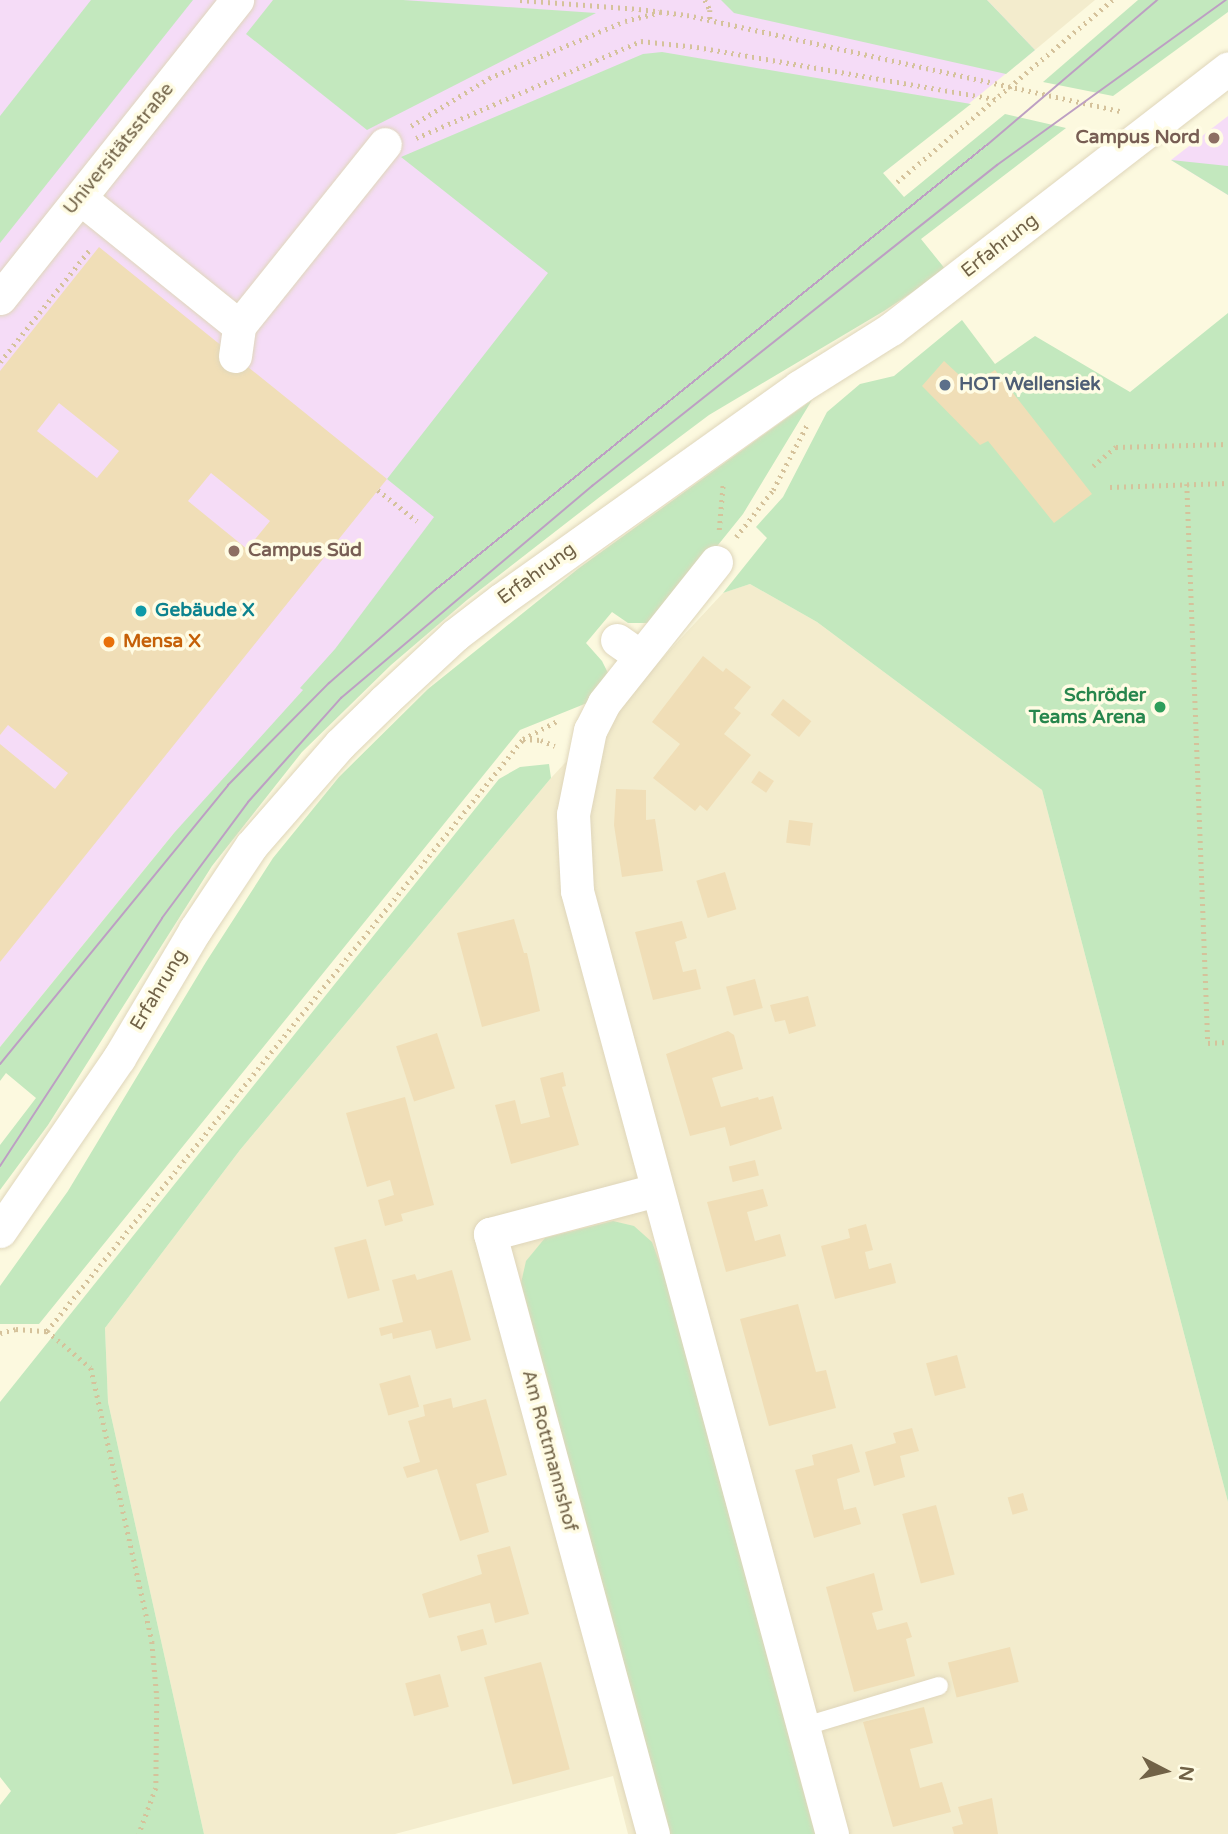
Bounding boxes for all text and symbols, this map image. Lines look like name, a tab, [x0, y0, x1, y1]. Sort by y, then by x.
street label: Universitätsstraße	[59, 79, 179, 219]
place label: Campus Nord	[1076, 127, 1200, 149]
marker: Campus Nord	[1206, 130, 1222, 146]
street label: Erfahrung	[957, 209, 1043, 283]
place label: HOT Wellensiek	[959, 374, 1101, 396]
marker: HOT Wellensiek	[937, 377, 953, 393]
street label: Erfahrung	[494, 538, 580, 610]
place label: Campus Süd	[248, 540, 362, 562]
marker: Campus Süd	[226, 543, 242, 559]
place label: Gebäude X	[155, 600, 255, 622]
marker: Gebäude X	[133, 603, 149, 619]
place label: Mensa X	[123, 631, 201, 653]
marker: Mensa X	[101, 634, 117, 650]
place label: Schröder Teams Arena	[1029, 685, 1146, 729]
marker: Schröder Teams Arena	[1152, 699, 1168, 715]
street label: Erfahrung	[126, 945, 192, 1035]
street label: Am Rottmannshof	[516, 1368, 582, 1534]
north arrow	[1130, 1736, 1200, 1806]
text: N	[1174, 1765, 1198, 1782]

